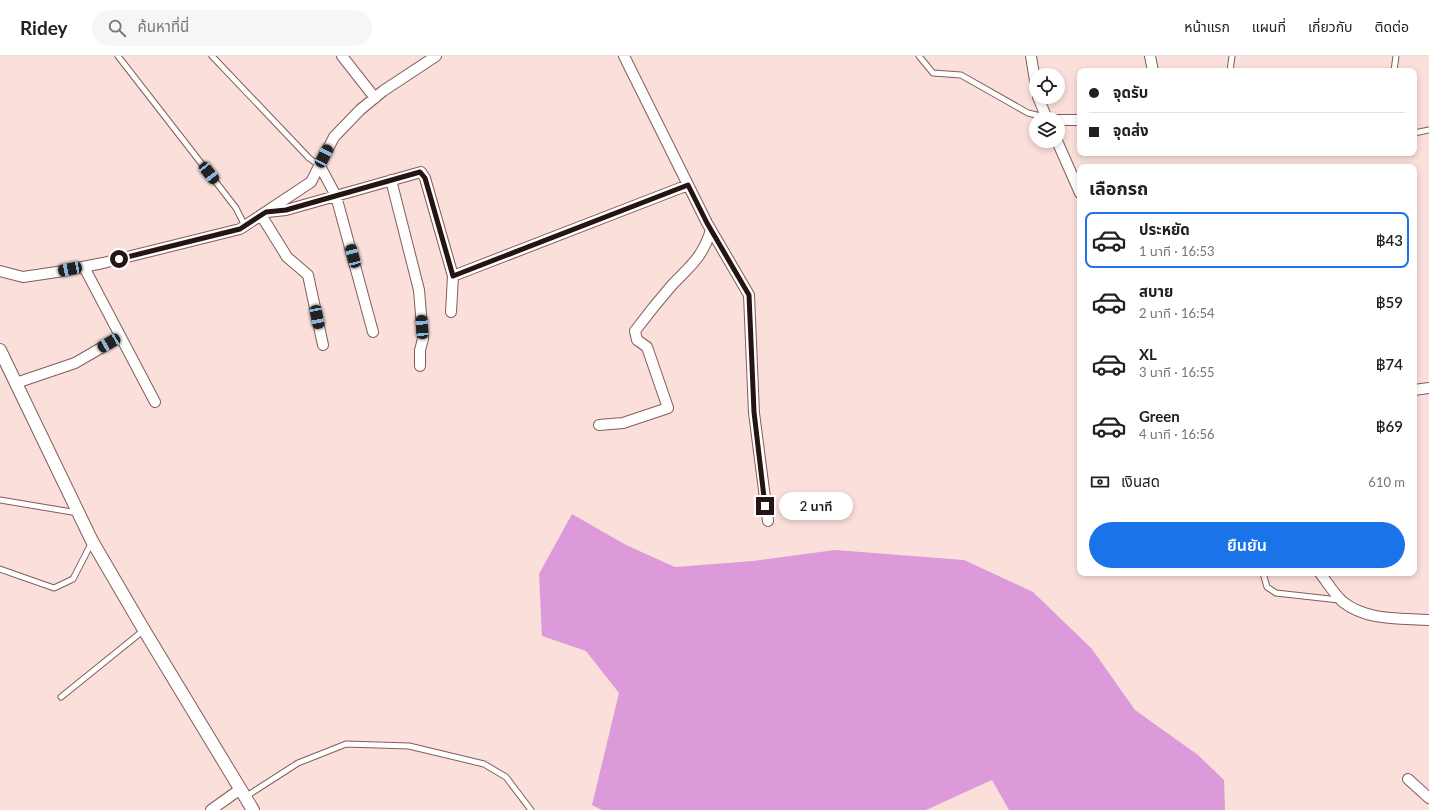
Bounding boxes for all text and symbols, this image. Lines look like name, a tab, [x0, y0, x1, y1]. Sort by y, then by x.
search box	[92, 10, 372, 46]
text: Ridey	[20, 16, 68, 39]
icon: search	[106, 17, 128, 39]
text: ค้นหาที่นี่	[138, 17, 189, 35]
text: หน้าแรก	[1184, 18, 1230, 35]
text: แผนที่	[1252, 18, 1286, 35]
text: เกี่ยวกับ	[1308, 18, 1353, 35]
text: ติดต่อ	[1375, 18, 1409, 35]
map controls	[1029, 68, 1065, 148]
button: locate	[1029, 68, 1065, 104]
text: จุดรับ	[1113, 83, 1148, 101]
button: layers	[1029, 112, 1065, 148]
text: จุดส่ง	[1113, 121, 1149, 139]
car	[313, 143, 335, 169]
car	[197, 160, 221, 186]
text: เลือกรถ	[1089, 177, 1148, 199]
text: ประหยัด	[1139, 220, 1190, 238]
icon: car	[1091, 222, 1127, 258]
text: ฿43	[1376, 231, 1403, 249]
car	[344, 243, 362, 269]
text: 1 นาที · 16:53	[1139, 243, 1214, 259]
route start	[110, 250, 128, 268]
car	[57, 261, 83, 277]
text: สบาย	[1139, 282, 1173, 300]
icon: car	[1091, 284, 1127, 320]
text: ฿59	[1376, 293, 1403, 311]
car	[309, 304, 325, 330]
text: 2 นาที · 16:54	[1139, 305, 1214, 321]
car	[415, 315, 429, 339]
car	[96, 332, 122, 354]
text: XL	[1139, 345, 1157, 363]
icon: car	[1091, 346, 1127, 382]
text: ฿74	[1376, 355, 1403, 373]
text: 3 นาที · 16:55	[1139, 364, 1214, 380]
text: Green	[1139, 407, 1180, 425]
icon: car	[1091, 408, 1127, 444]
text: ฿69	[1376, 417, 1403, 435]
text: 4 นาที · 16:56	[1139, 426, 1214, 442]
icon: cash	[1089, 471, 1111, 493]
text: เงินสด	[1121, 472, 1160, 490]
text: 610 m	[1368, 474, 1405, 490]
callout: 2 นาที	[779, 492, 853, 520]
route end	[756, 497, 774, 515]
text: 2 นาที	[800, 498, 832, 514]
button: ยืนยัน	[1089, 522, 1405, 568]

